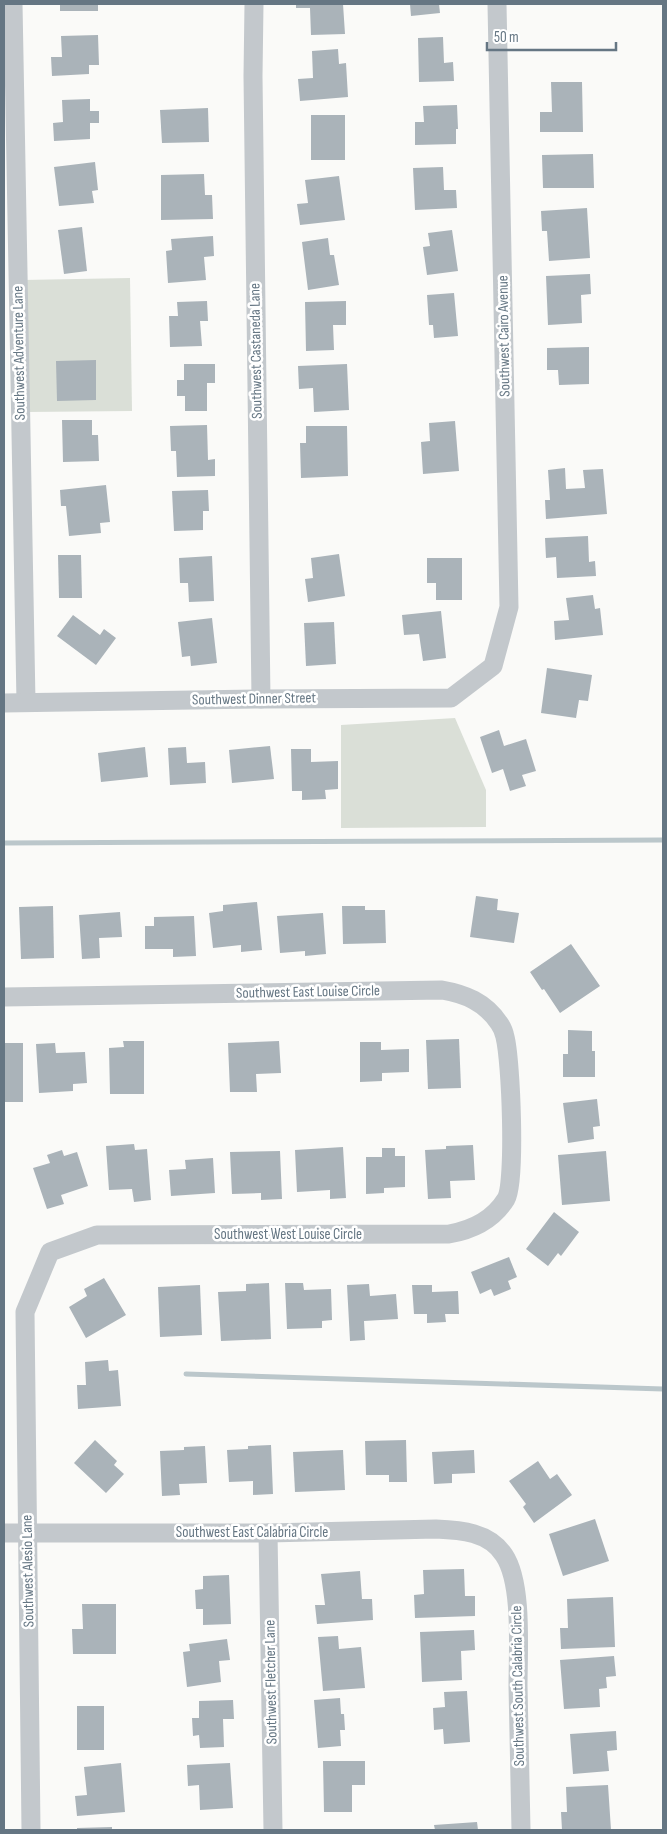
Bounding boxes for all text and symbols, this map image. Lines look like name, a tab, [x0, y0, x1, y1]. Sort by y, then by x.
scale bar	[487, 20, 616, 52]
text: 50 m	[494, 28, 519, 47]
street label: Southwest Cairo Avenue	[493, 275, 515, 397]
street label: Southwest Castaneda Lane	[245, 283, 267, 419]
street label: Southwest Adventure Lane	[8, 286, 30, 420]
street label: Southwest Dinner Street	[192, 688, 317, 710]
street label: Southwest East Louise Circle	[236, 981, 380, 1003]
street label: Southwest West Louise Circle	[214, 1225, 362, 1244]
street label: Southwest Alesio Lane	[18, 1515, 38, 1627]
street label: Southwest East Calabria Circle	[176, 1523, 328, 1542]
street label: Southwest South Calabria Circle	[507, 1605, 529, 1767]
street label: Southwest Fletcher Lane	[260, 1620, 282, 1744]

